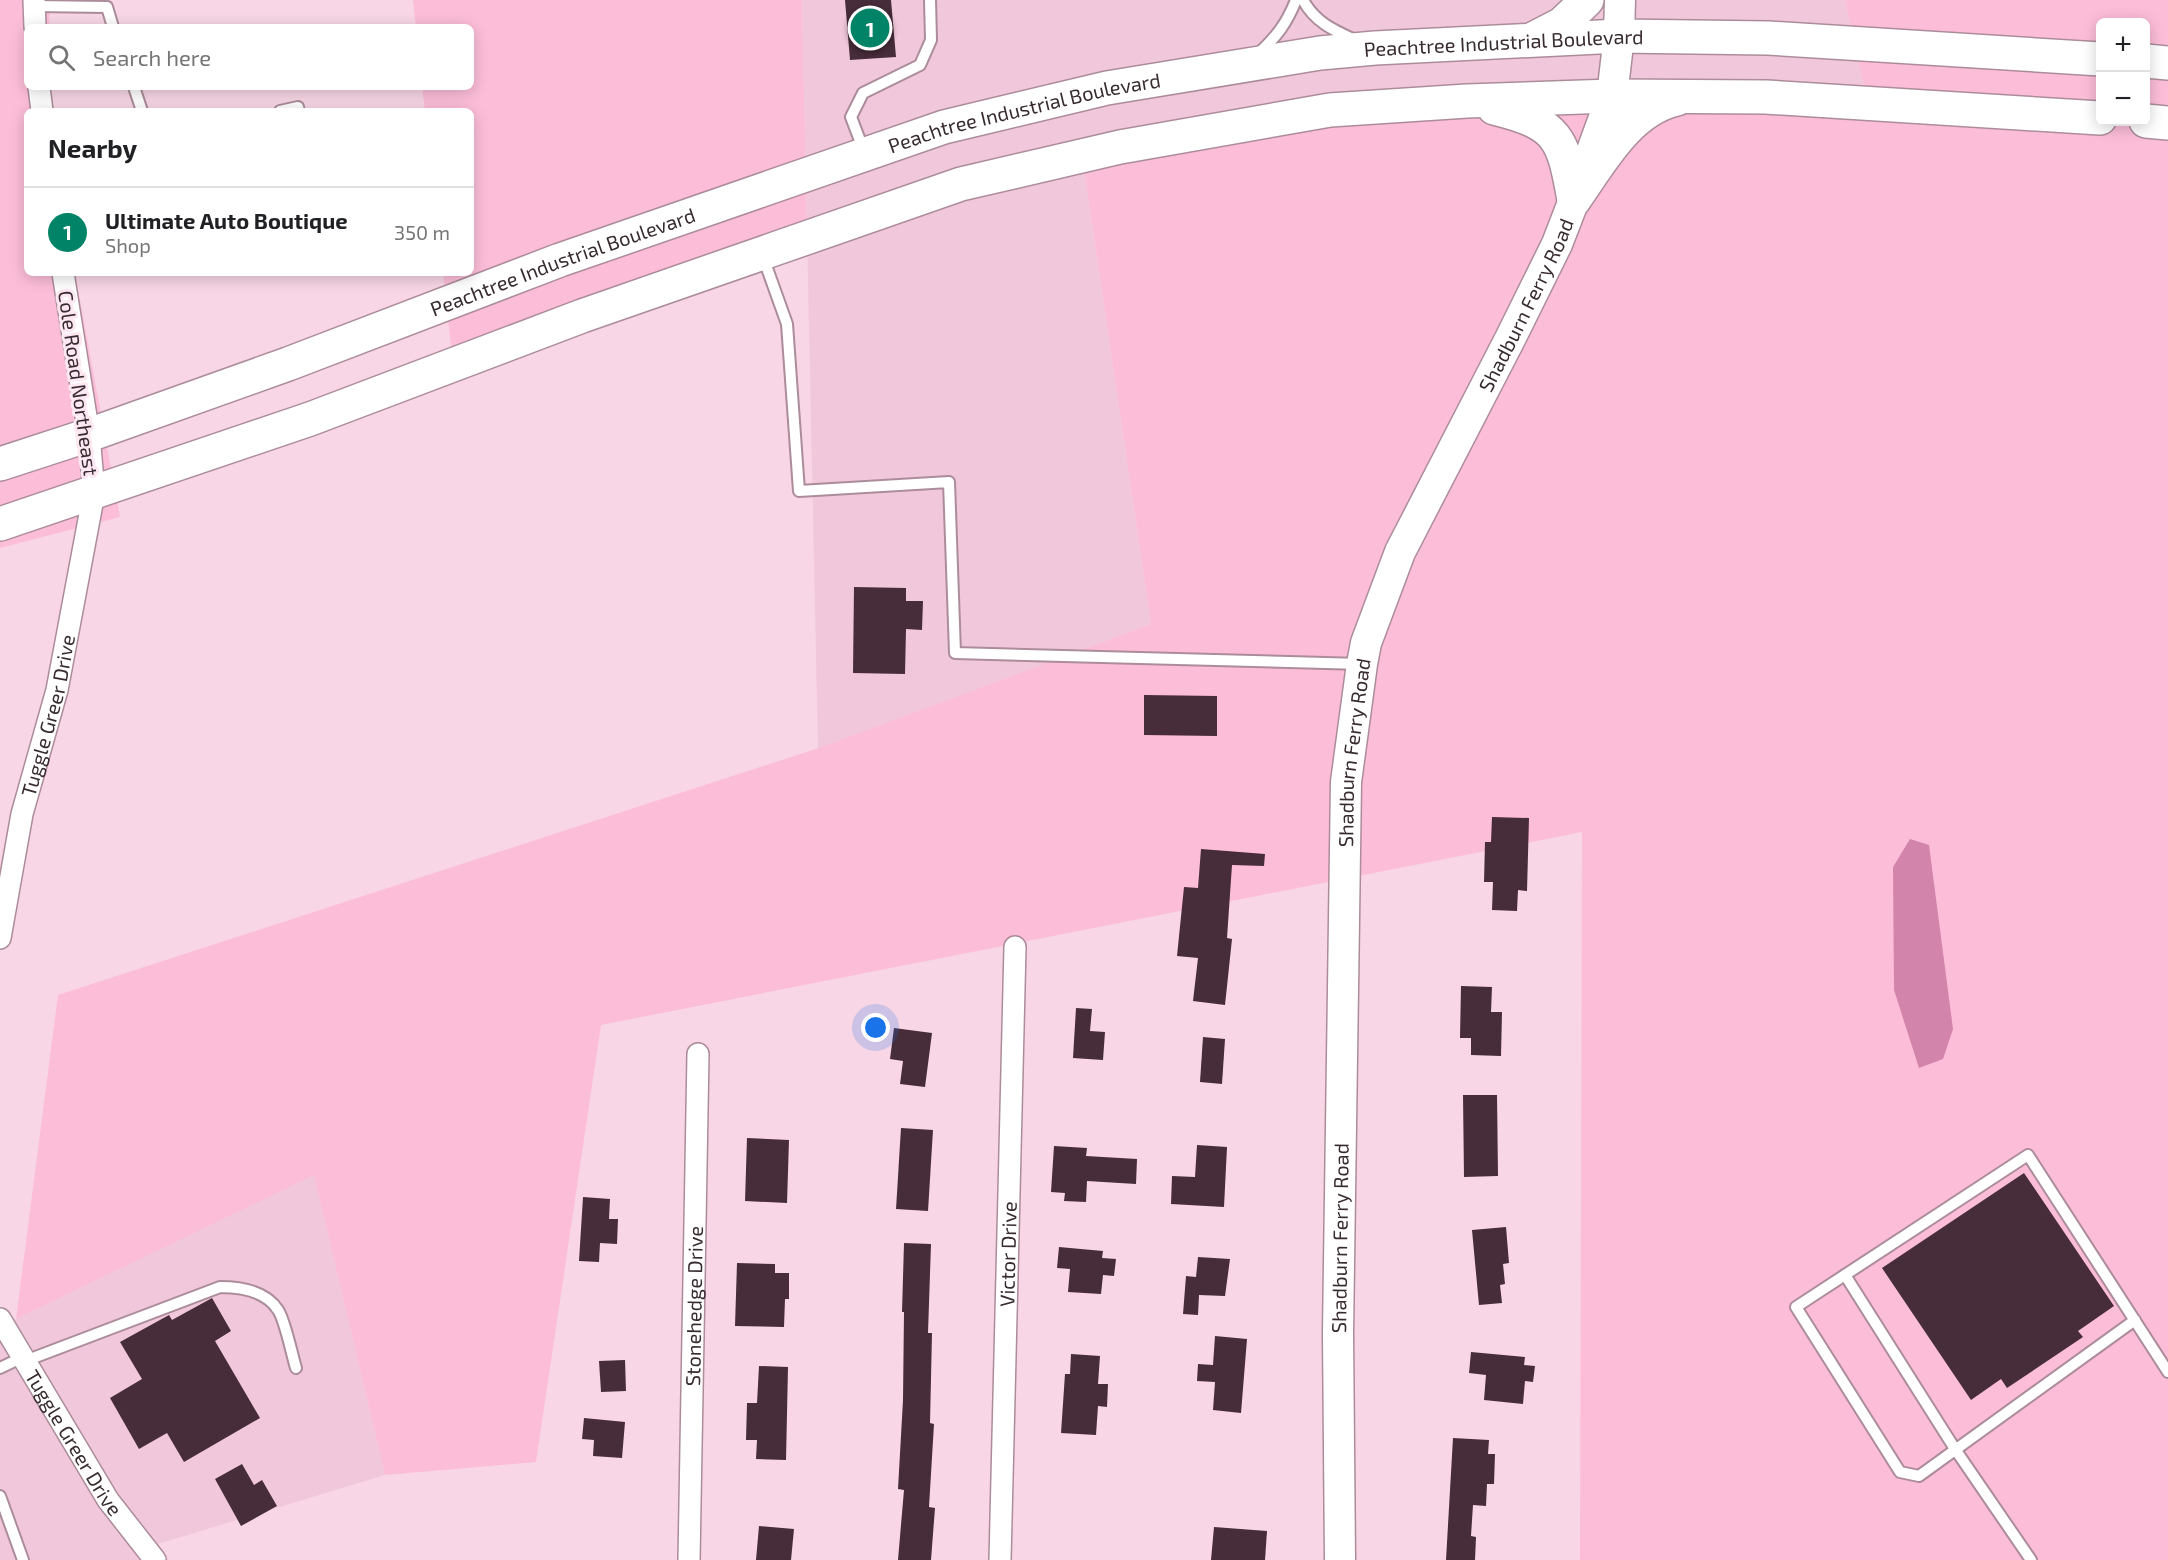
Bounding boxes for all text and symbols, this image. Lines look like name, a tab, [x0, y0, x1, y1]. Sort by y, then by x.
pin: 1	[850, 6, 890, 51]
map controls	[2096, 18, 2150, 126]
button: +	[2096, 18, 2150, 72]
search box	[24, 24, 474, 90]
street label: Peachtree Industrial Boulevard	[1363, 24, 1644, 61]
icon: search	[45, 41, 78, 74]
text: Search here	[93, 44, 211, 70]
street label: Peachtree Industrial Boulevard	[885, 67, 1162, 158]
button: −	[2096, 72, 2150, 126]
text: Nearby	[48, 132, 137, 163]
street label: Peachtree Industrial Boulevard	[427, 202, 698, 321]
text: Ultimate Auto Boutique	[105, 207, 348, 233]
street label: Shadburn Ferry Road	[1473, 215, 1578, 396]
text: 1	[63, 220, 72, 244]
text: 350 m	[394, 220, 450, 244]
text: Shop	[105, 233, 151, 257]
street label: Cole Road Northeast	[54, 289, 104, 477]
street label: Tuggle Greer Drive	[16, 632, 79, 799]
street label: Shadburn Ferry Road	[1333, 656, 1375, 847]
your location	[861, 1013, 890, 1042]
street label: Shadburn Ferry Road	[1326, 1143, 1353, 1333]
street label: Victor Drive	[994, 1201, 1021, 1307]
street label: Stonehedge Drive	[680, 1226, 707, 1386]
street label: Tuggle Greer Drive	[21, 1365, 128, 1520]

